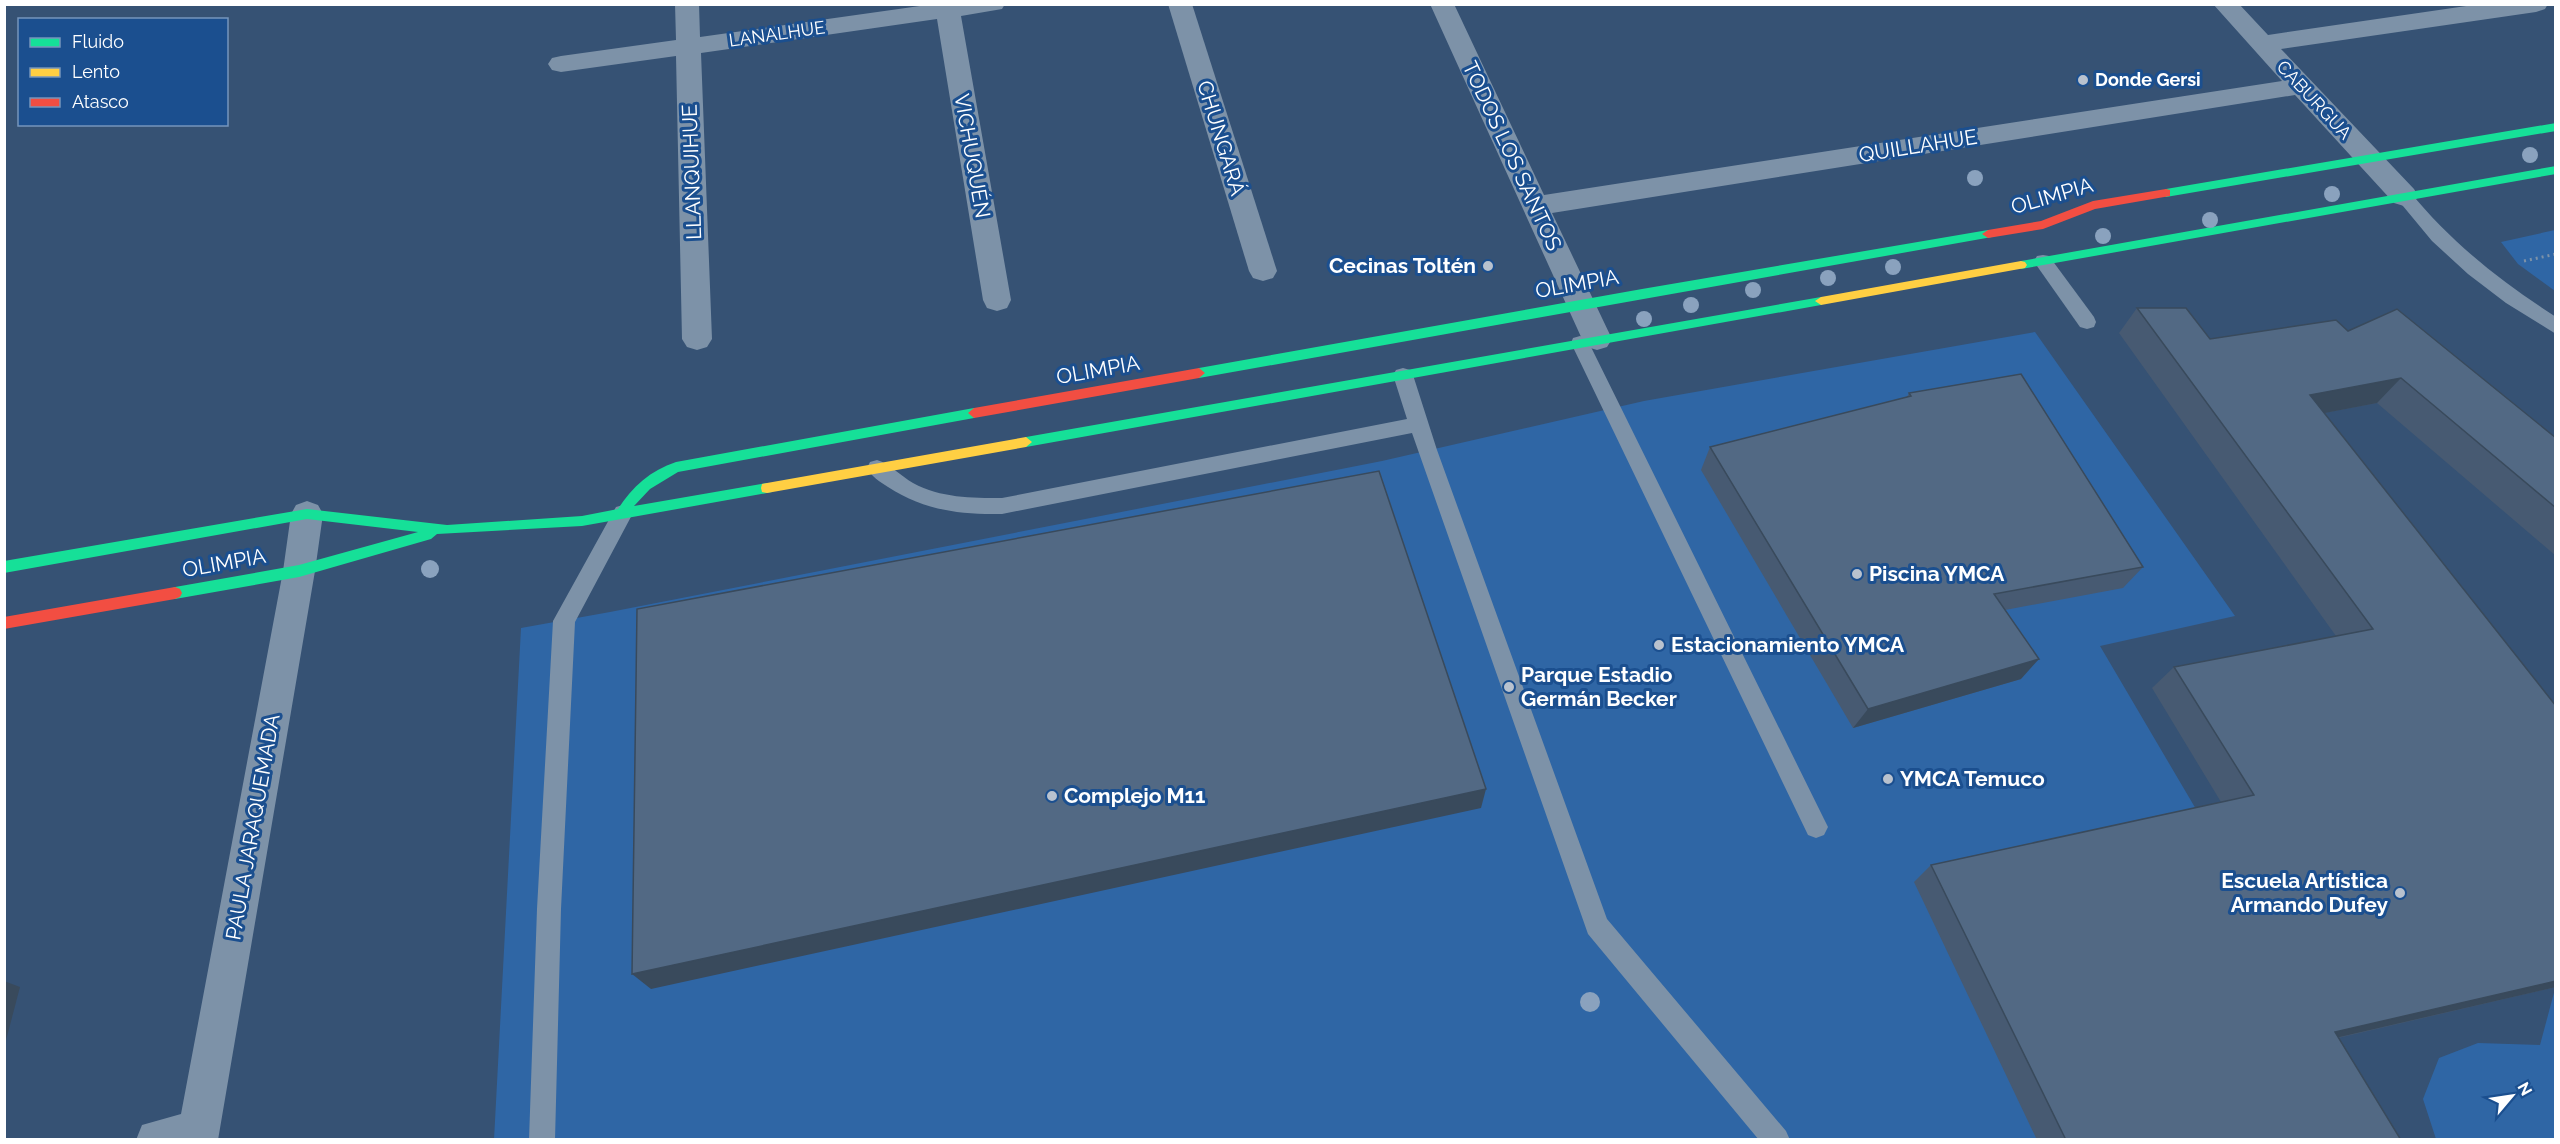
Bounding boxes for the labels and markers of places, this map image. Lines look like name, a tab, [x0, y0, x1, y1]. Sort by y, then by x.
place label: Donde Gersi	[2095, 69, 2201, 90]
marker: Donde Gersi	[2076, 73, 2090, 87]
place label: Cecinas Toltén	[1329, 253, 1476, 278]
marker: Cecinas Toltén	[1481, 259, 1495, 273]
place label: Piscina YMCA	[1869, 561, 2005, 586]
marker: Piscina YMCA	[1850, 567, 1864, 581]
place label: Estacionamiento YMCA	[1671, 632, 1905, 657]
marker: Estacionamiento YMCA	[1652, 638, 1666, 652]
place label: Parque Estadio Germán Becker	[1521, 662, 1677, 711]
marker: Parque Estadio Germán Becker	[1502, 680, 1516, 694]
place label: YMCA Temuco	[1900, 766, 2045, 791]
marker: YMCA Temuco	[1881, 772, 1895, 786]
place label: Complejo M11	[1064, 783, 1205, 808]
marker: Complejo M11	[1045, 789, 1059, 803]
place label: Escuela Artística Armando Dufey	[2221, 868, 2388, 917]
marker: Escuela Artística Armando Dufey	[2393, 886, 2407, 900]

